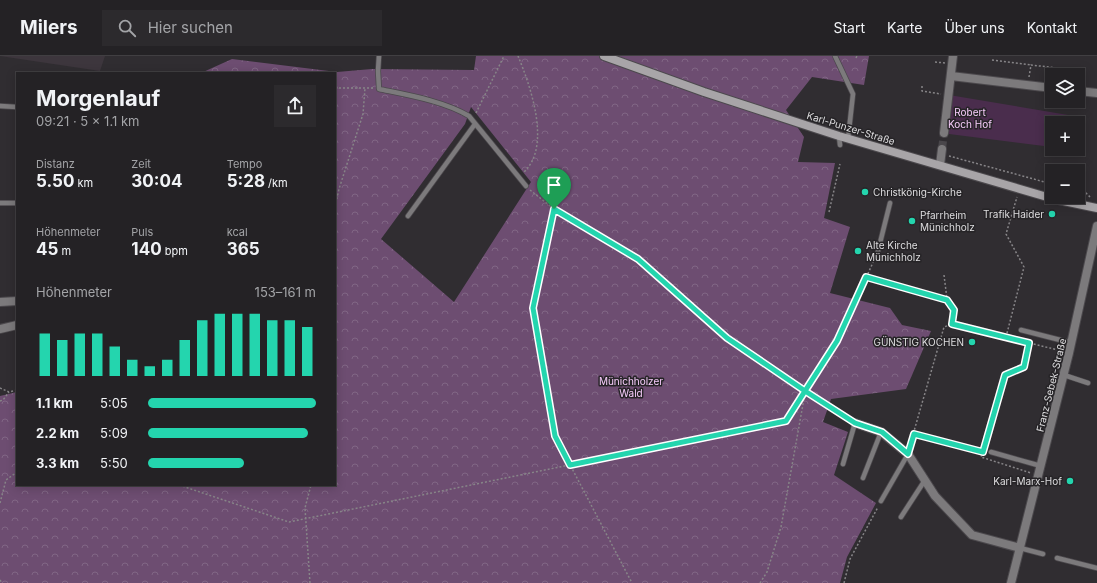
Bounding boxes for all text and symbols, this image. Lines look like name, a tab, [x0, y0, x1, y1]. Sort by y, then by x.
search box	[102, 10, 382, 46]
text: Milers	[20, 16, 78, 39]
icon: search	[116, 17, 138, 39]
text: Hier suchen	[148, 18, 233, 37]
text: Start	[833, 19, 865, 36]
text: Karte	[887, 19, 922, 36]
text: Über uns	[944, 19, 1005, 36]
text: Kontakt	[1027, 19, 1077, 36]
map controls	[1045, 68, 1085, 204]
button: layers	[1045, 68, 1085, 108]
text: Morgenlauf	[36, 85, 160, 111]
button: share	[274, 85, 316, 127]
park label: Robert Koch Hof	[948, 106, 992, 130]
street label: Karl-Punzer-Straße	[805, 109, 897, 147]
text: 09:21 · 5 × 1.1 km	[36, 113, 139, 129]
button: +	[1045, 116, 1085, 156]
text: Distanz	[36, 157, 75, 171]
text: Zeit	[131, 157, 151, 171]
text: Tempo	[227, 157, 262, 171]
button: −	[1045, 164, 1085, 204]
pin	[537, 168, 571, 209]
text: 5.50	[36, 171, 74, 191]
text: 30:04	[131, 171, 182, 191]
text: 5:28	[227, 171, 265, 191]
icon: arrive	[543, 174, 565, 196]
text: km	[74, 176, 93, 190]
text: /km	[265, 176, 288, 190]
place label: Christkönig-Kirche	[873, 186, 962, 198]
marker: Christkönig-Kirche	[860, 187, 870, 197]
place label: Trafik Haider	[983, 208, 1044, 220]
place label: Pfarrheim Münichholz	[920, 209, 975, 233]
marker: Trafik Haider	[1047, 209, 1057, 219]
marker: Pfarrheim Münichholz	[907, 216, 917, 226]
text: Höhenmeter	[36, 225, 100, 239]
text: Puls	[131, 225, 153, 239]
text: kcal	[227, 225, 248, 239]
text: 45	[36, 239, 58, 259]
text: 140	[131, 239, 162, 259]
text: 365	[227, 239, 260, 259]
place label: Alte Kirche Münichholz	[866, 239, 921, 263]
text: m	[58, 244, 71, 258]
text: bpm	[162, 244, 188, 258]
marker: Alte Kirche Münichholz	[853, 246, 863, 256]
text: Höhenmeter	[36, 284, 112, 300]
text: 153–161 m	[255, 284, 316, 300]
place label: GÜNSTIG KOCHEN	[873, 336, 964, 348]
marker: GÜNSTIG KOCHEN	[967, 337, 977, 347]
street label: Franz-Sebek-Straße	[1034, 337, 1068, 433]
park label: Münichholzer Wald	[599, 375, 663, 399]
text: 1.1 km	[36, 395, 73, 411]
text: 5:05	[100, 395, 128, 411]
text: 2.2 km	[36, 425, 79, 441]
text: 5:09	[100, 425, 128, 441]
text: 3.3 km	[36, 455, 79, 471]
text: 5:50	[100, 455, 128, 471]
place label: Karl-Marx-Hof	[993, 475, 1062, 487]
marker: Karl-Marx-Hof	[1065, 476, 1075, 486]

